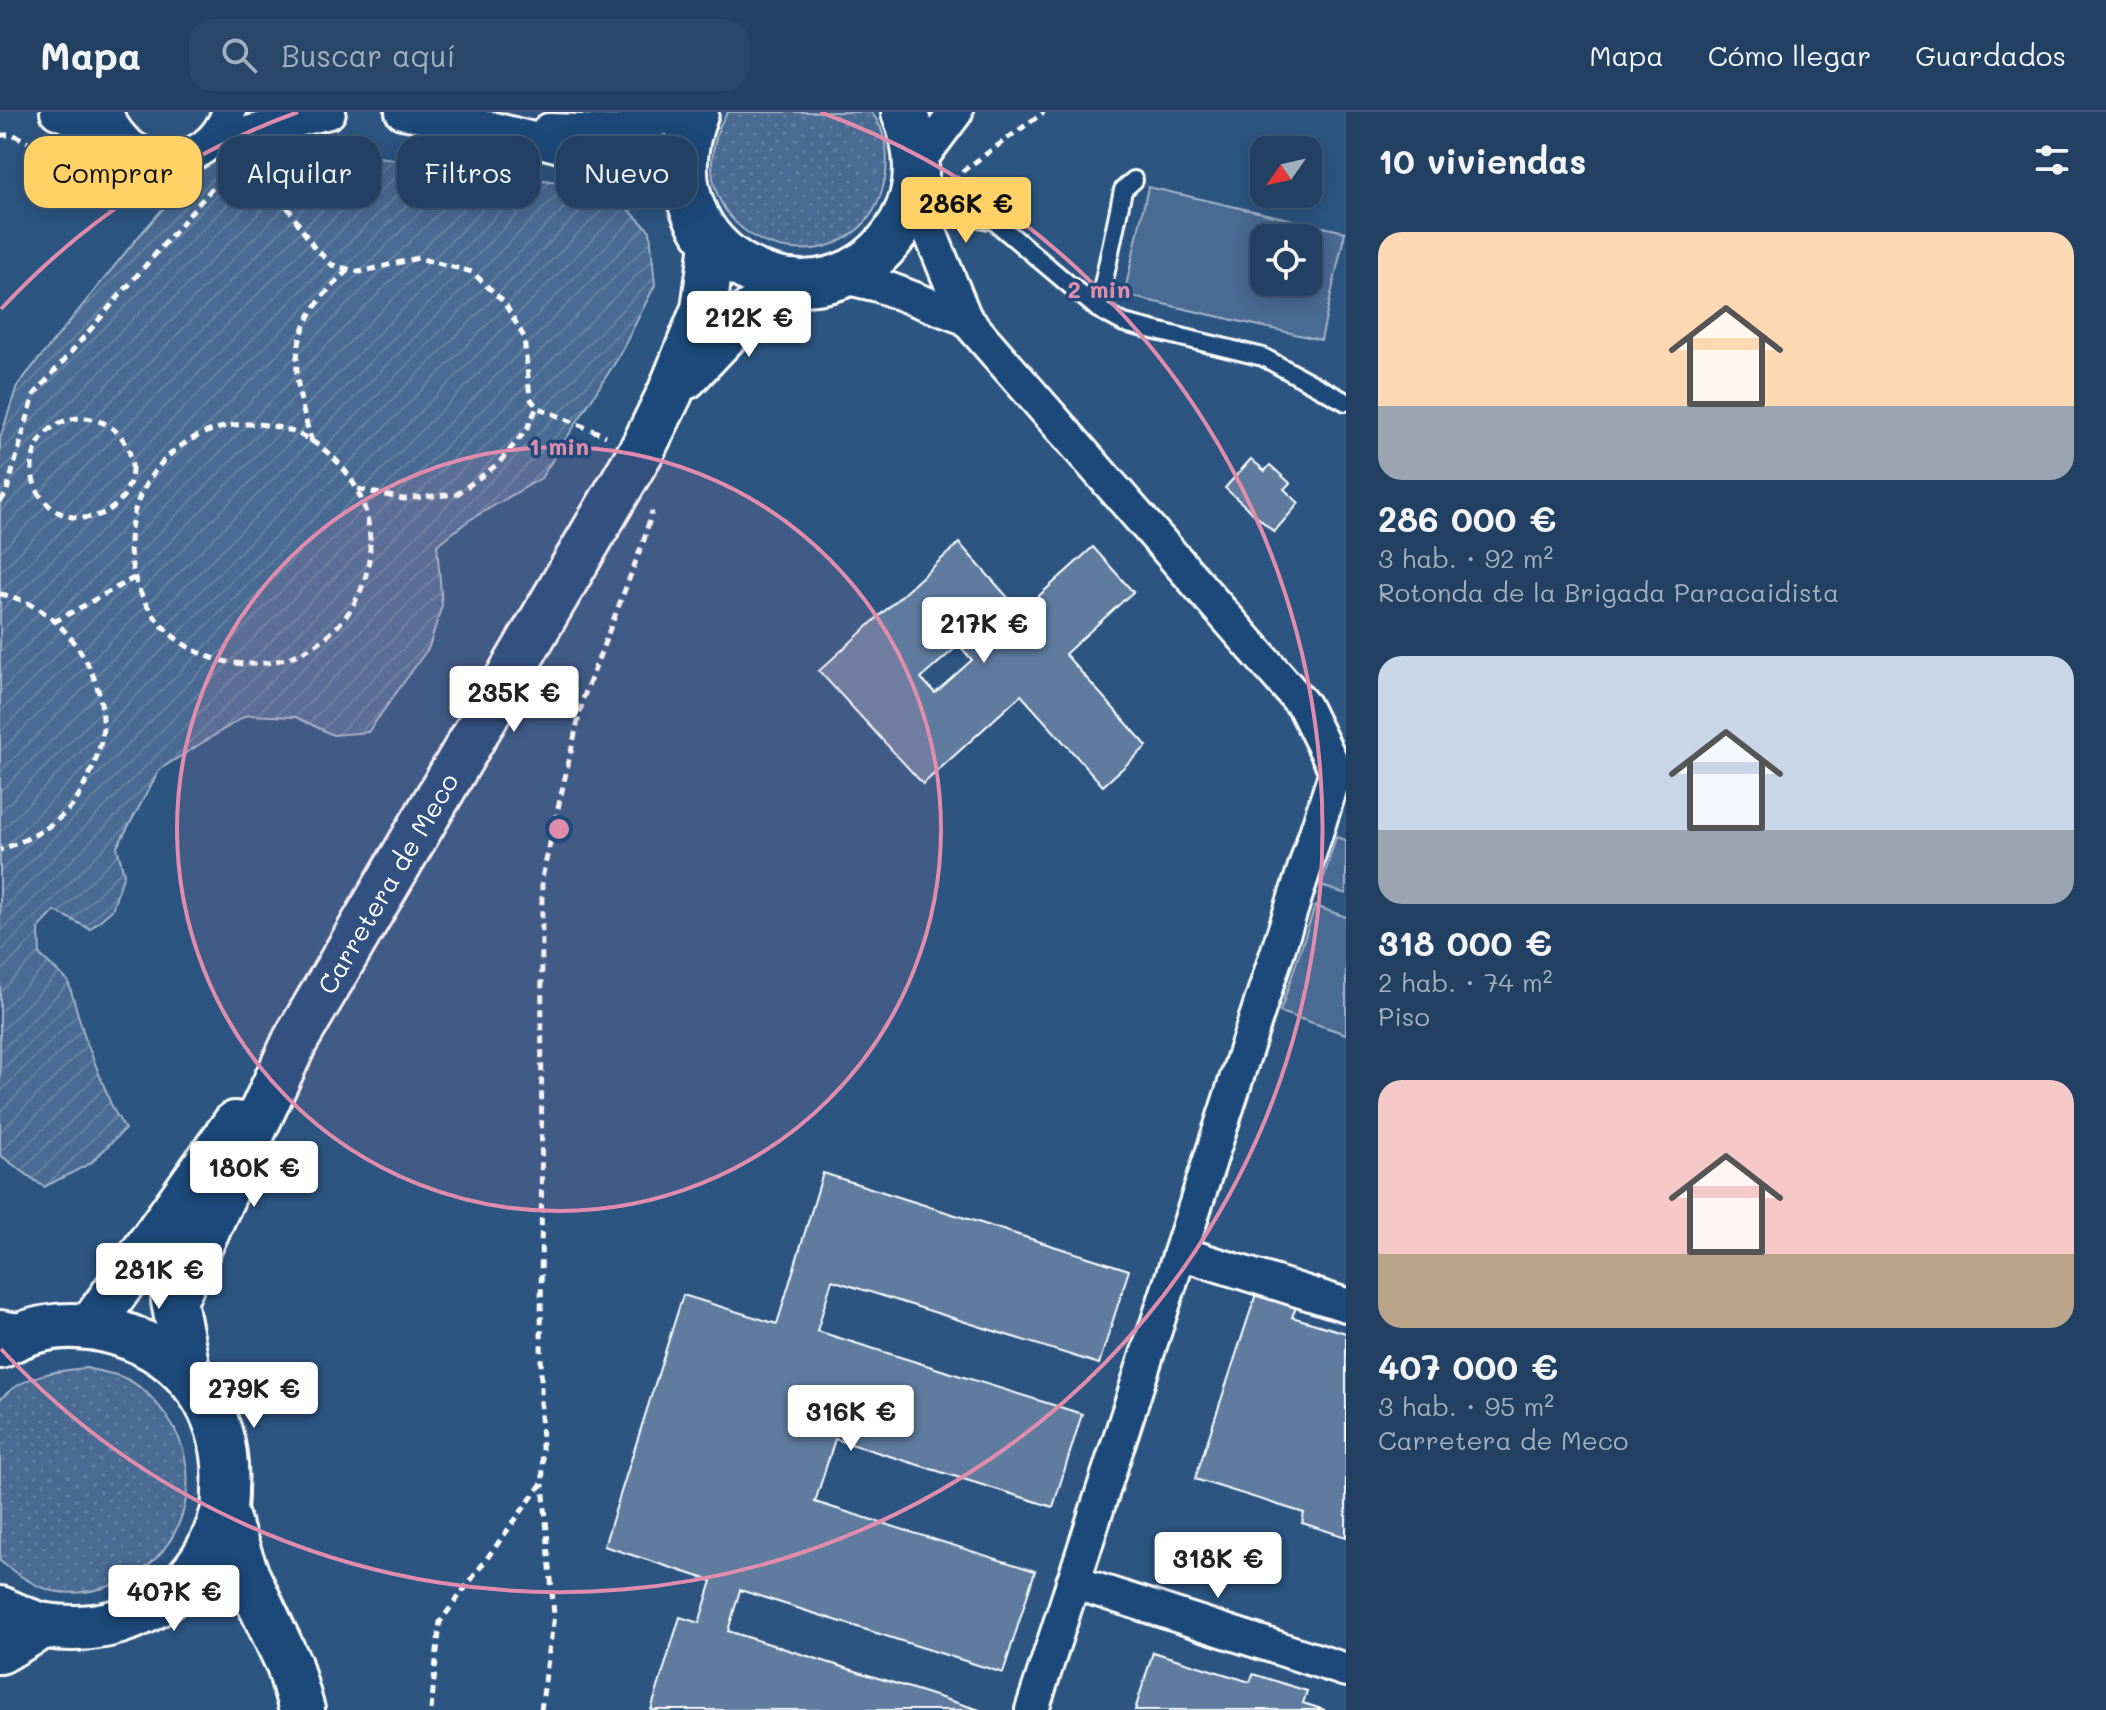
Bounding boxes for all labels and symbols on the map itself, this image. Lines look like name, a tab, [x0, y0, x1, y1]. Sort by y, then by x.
north arrow	[1250, 136, 1322, 208]
pin: 286K €	[901, 177, 1031, 245]
text: 2 min	[1068, 273, 1131, 304]
pin: 212K €	[684, 291, 814, 359]
text: 1 min	[529, 430, 589, 461]
pin: 217K €	[919, 597, 1049, 665]
pin: 235K €	[449, 666, 579, 734]
street label: Carretera de Meco	[309, 767, 466, 1000]
centre of rings	[545, 815, 573, 843]
pin: 180K €	[189, 1141, 319, 1209]
pin: 281K €	[94, 1243, 224, 1311]
pin: 279K €	[189, 1362, 319, 1430]
pin: 316K €	[786, 1385, 916, 1453]
pin: 318K €	[1153, 1532, 1283, 1600]
pin: 407K €	[109, 1565, 239, 1633]

